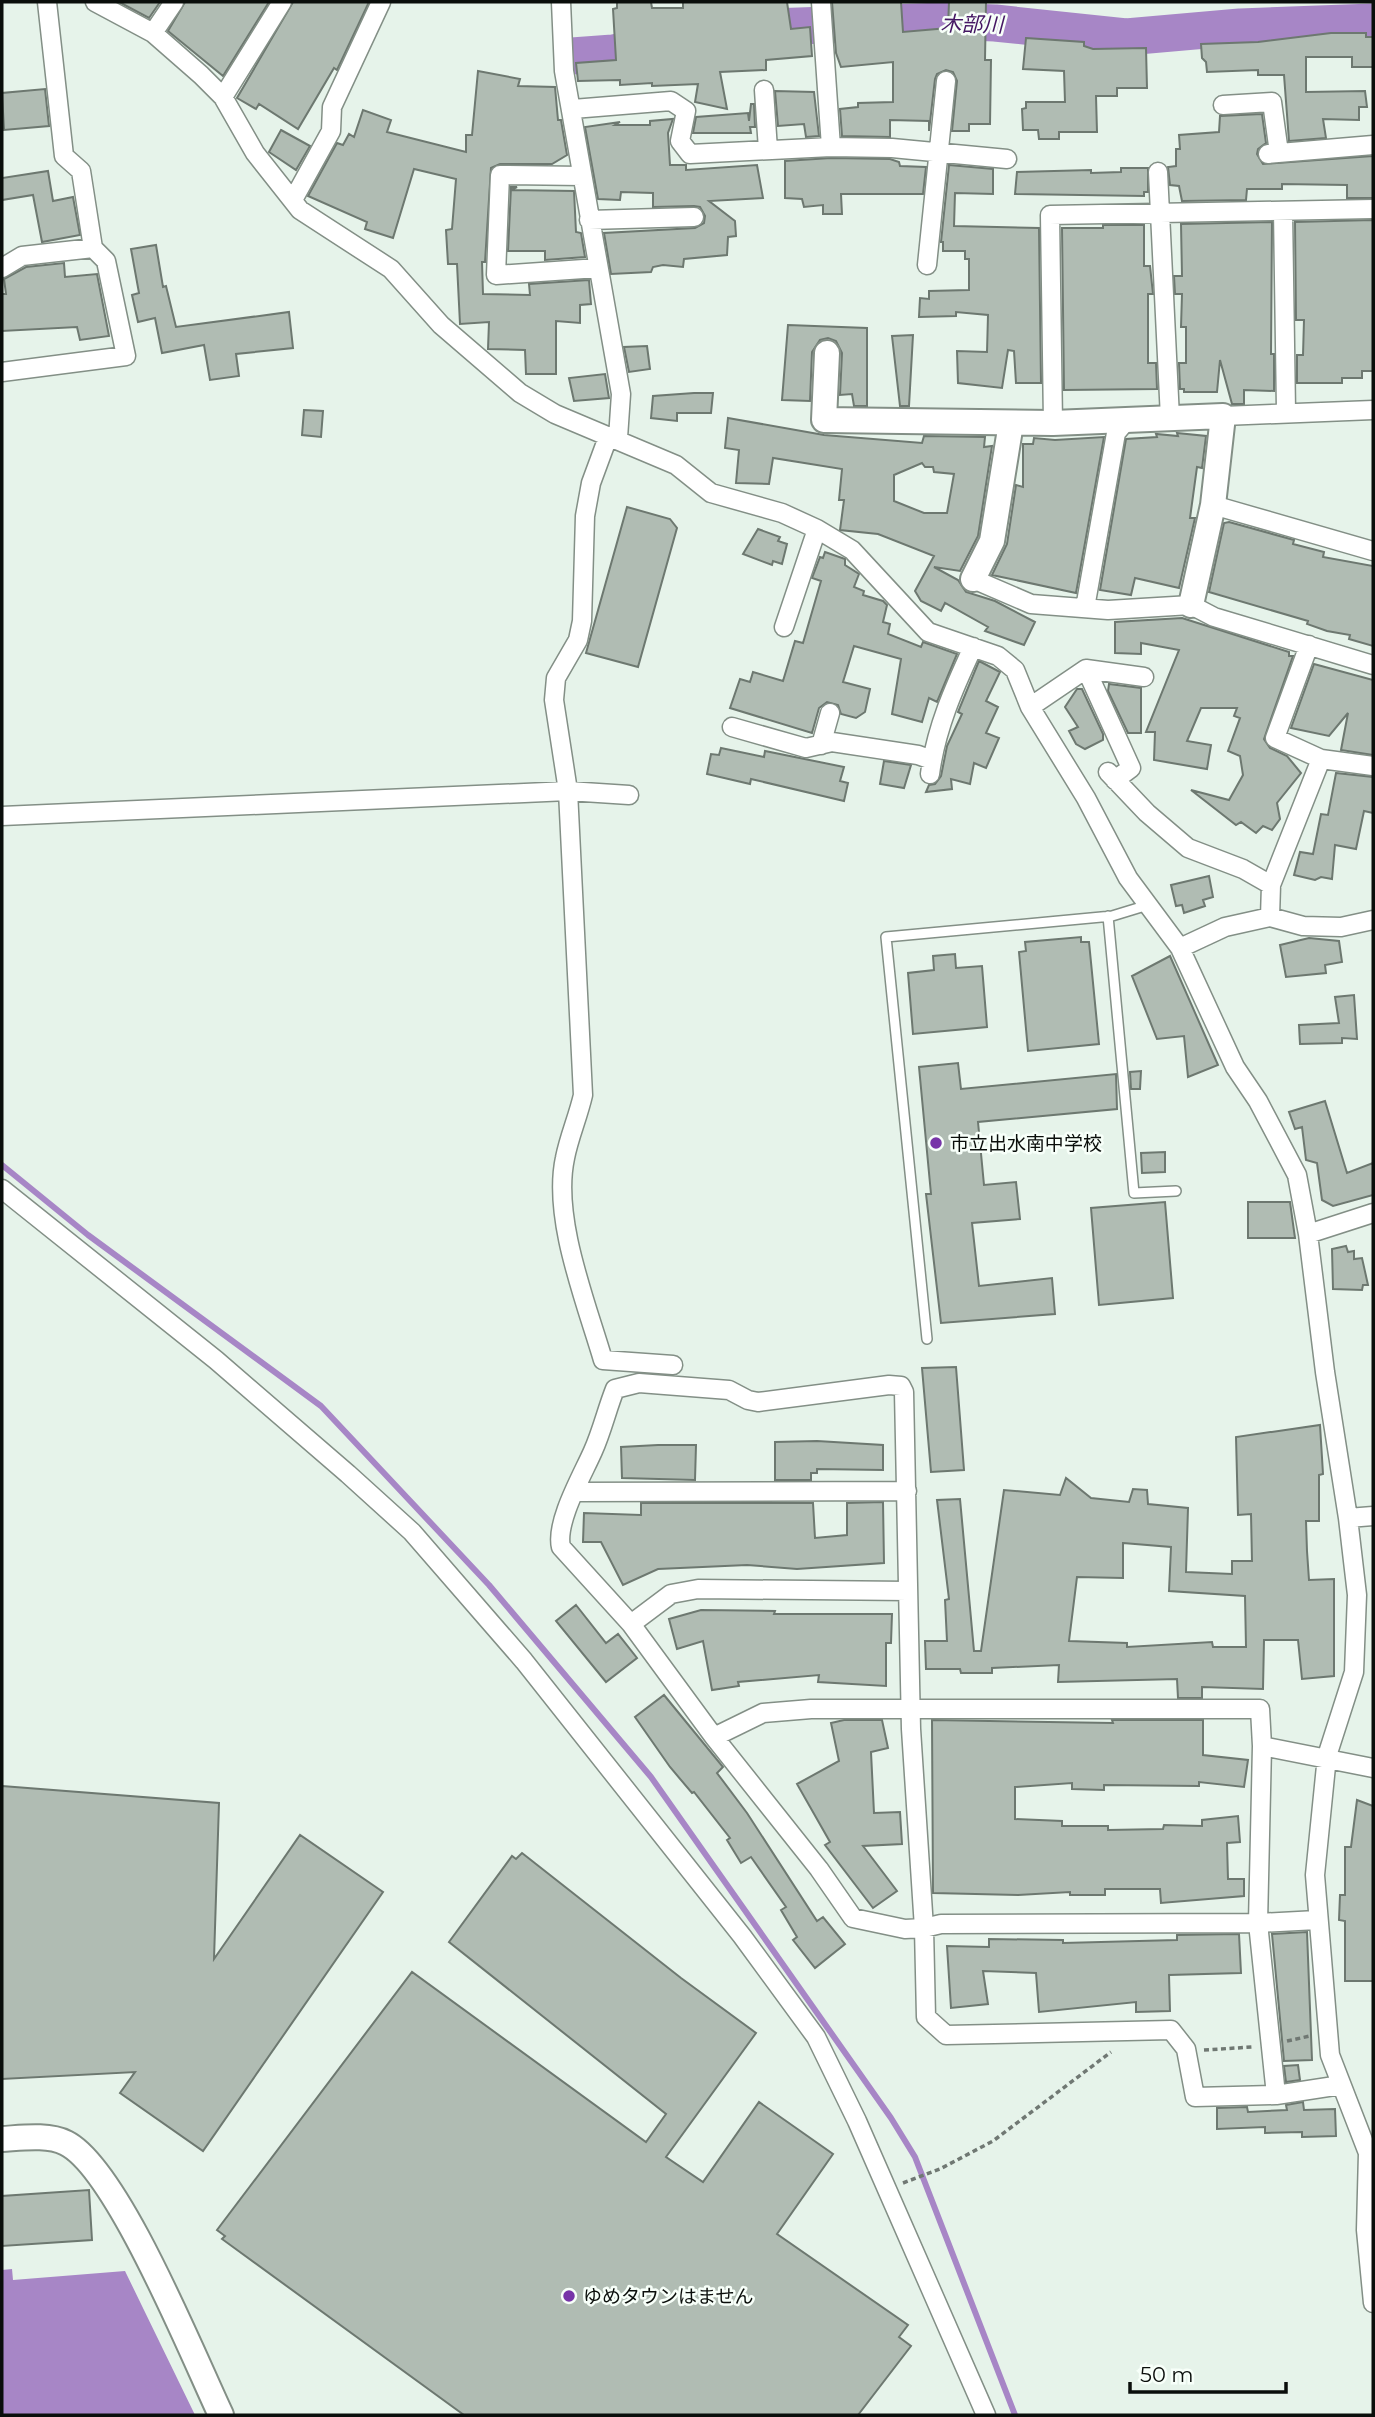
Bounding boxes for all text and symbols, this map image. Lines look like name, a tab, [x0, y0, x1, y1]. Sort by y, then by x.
water label: 木部川	[940, 11, 1006, 37]
place label: 市立出水南中学校	[950, 1132, 1102, 1155]
marker: 市立出水南中学校	[928, 1135, 944, 1151]
place label: ゆめタウンはません	[583, 2285, 753, 2308]
marker: ゆめタウンはません	[561, 2288, 577, 2304]
scale bar	[1130, 2350, 1286, 2394]
text: 50 m	[1140, 2362, 1194, 2387]

